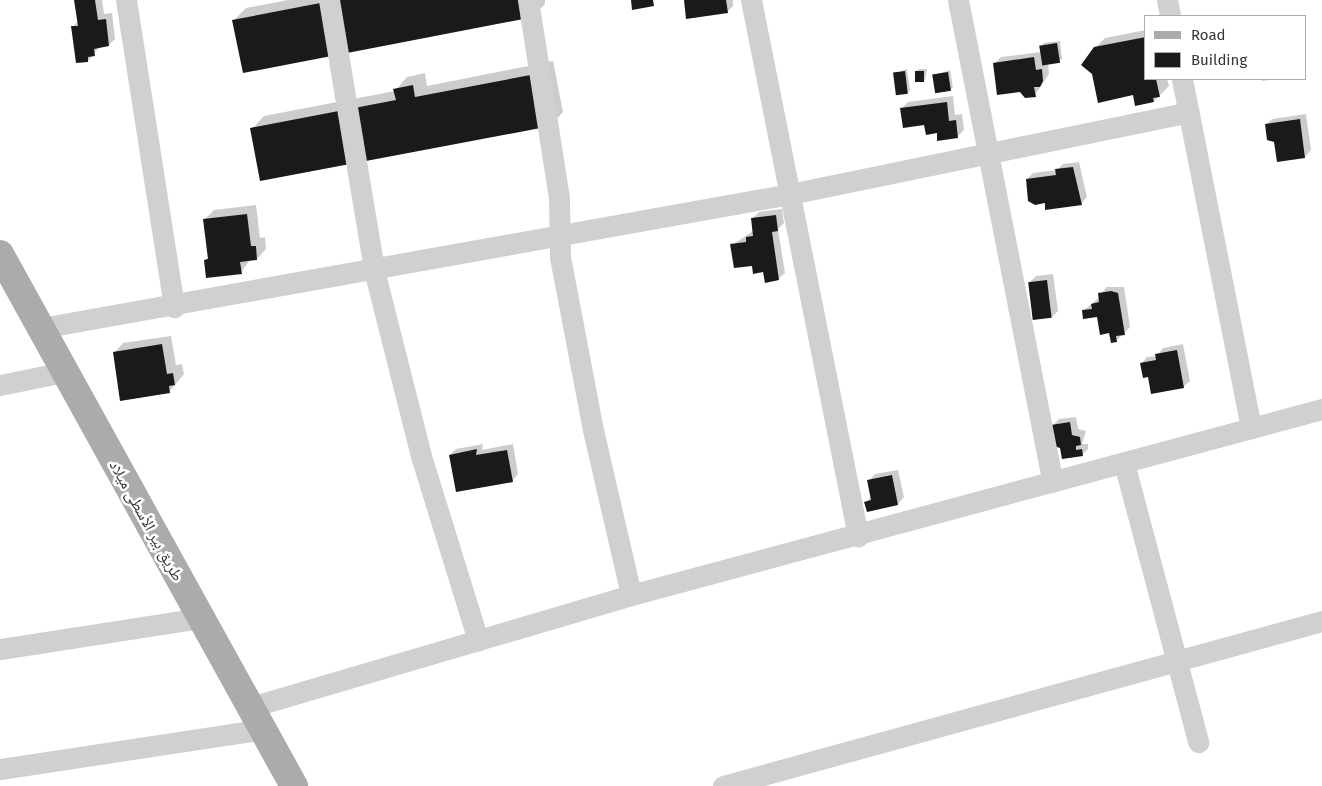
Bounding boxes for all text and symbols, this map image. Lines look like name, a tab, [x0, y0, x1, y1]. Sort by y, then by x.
legend	[1144, 15, 1307, 80]
text: Road	[1191, 26, 1226, 44]
text: Building	[1191, 51, 1247, 69]
street label: طريق بير الأسطى ميلاد	[105, 457, 187, 585]

